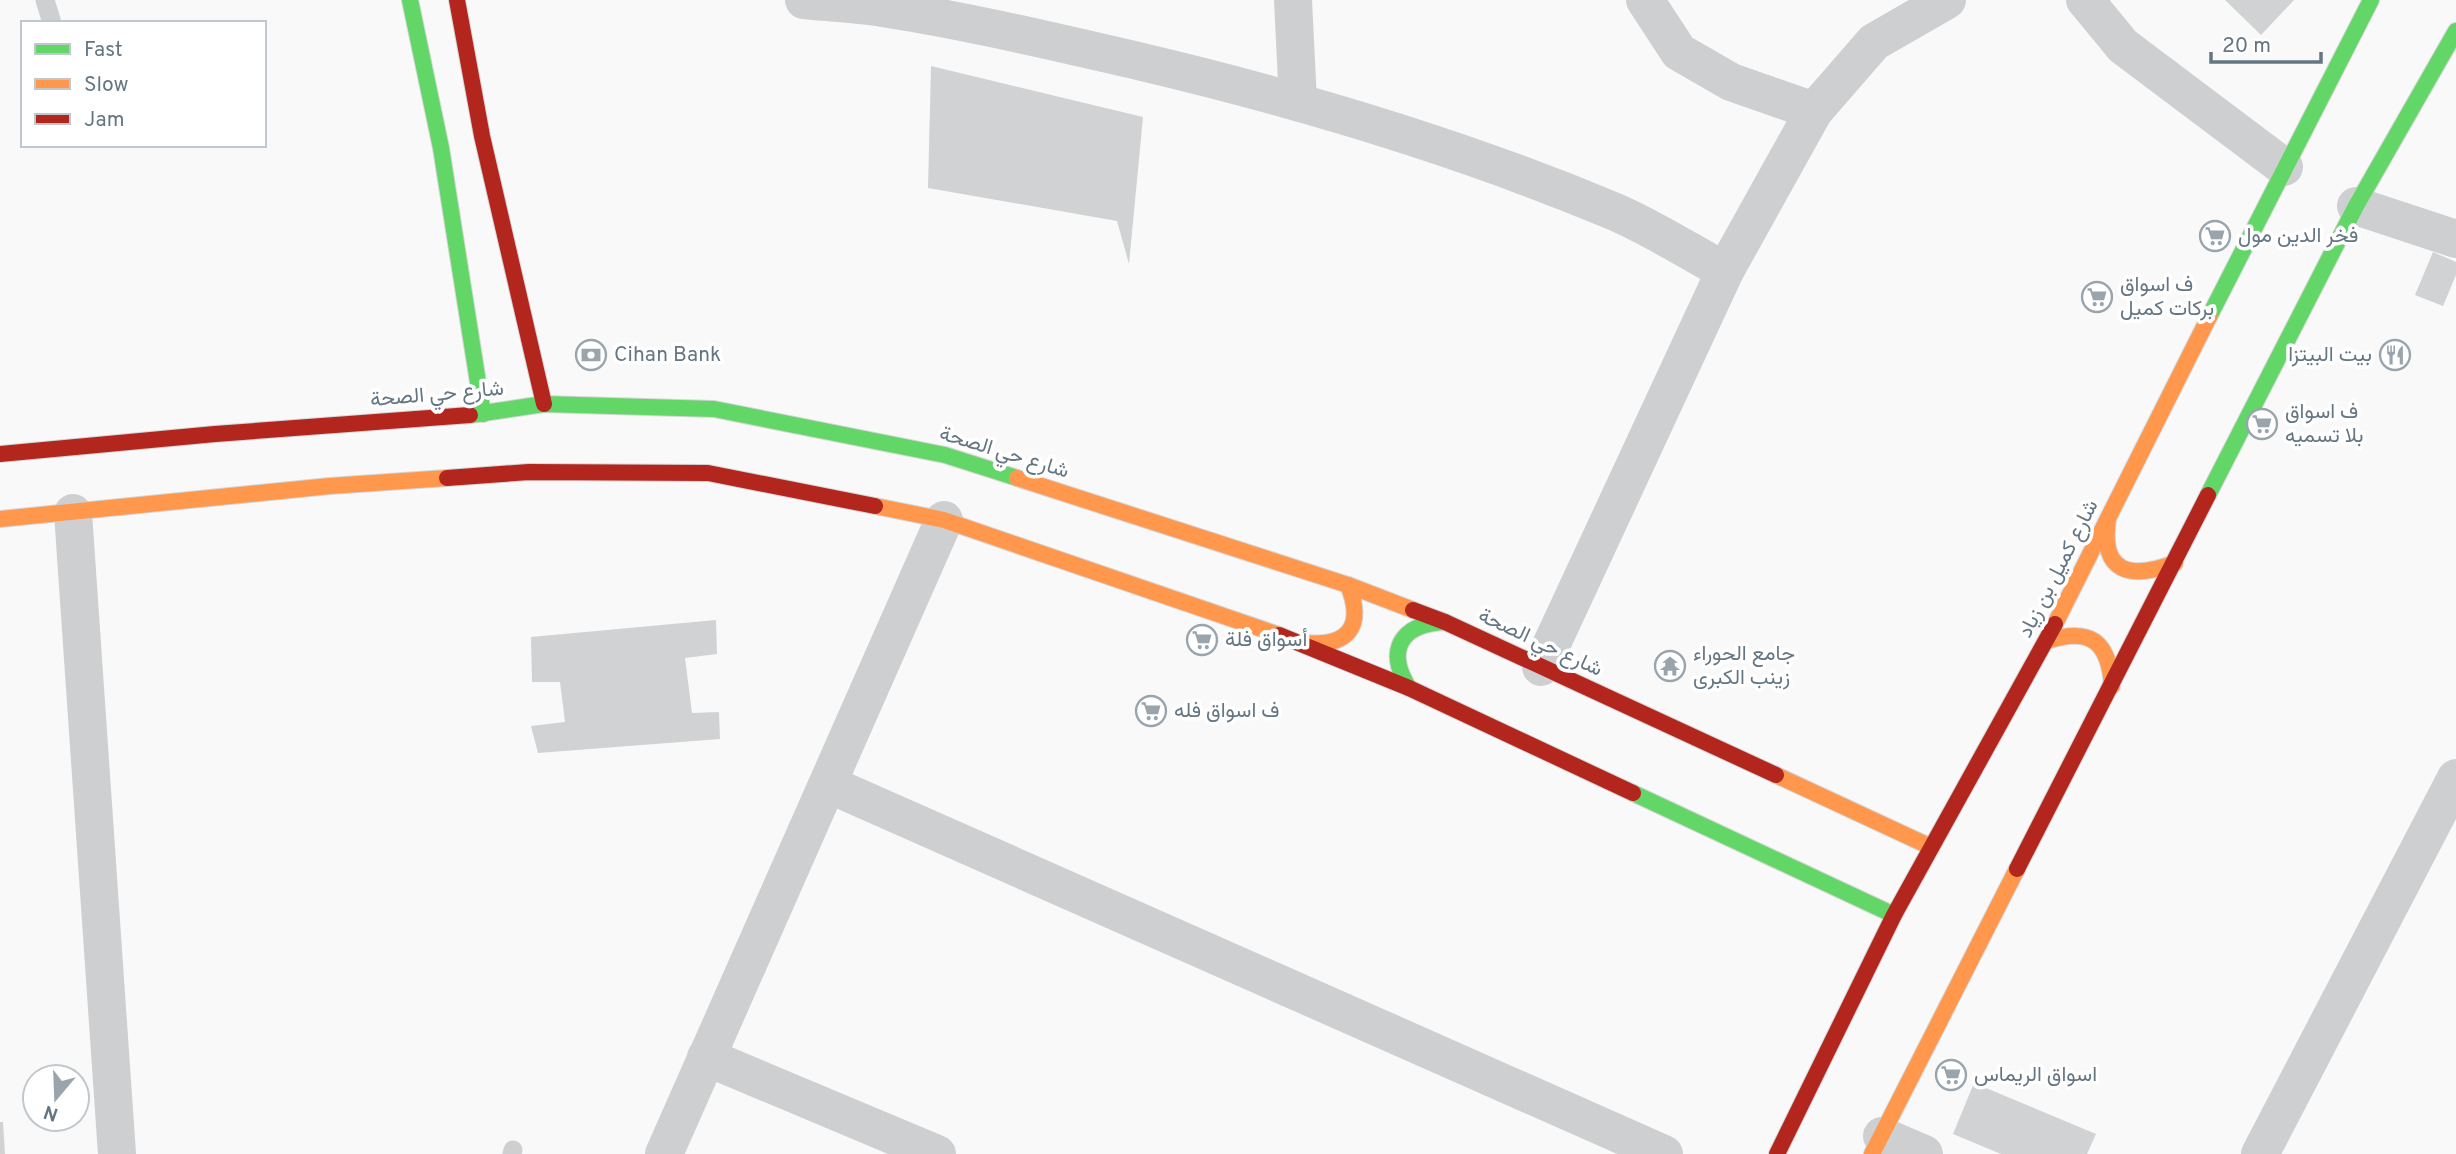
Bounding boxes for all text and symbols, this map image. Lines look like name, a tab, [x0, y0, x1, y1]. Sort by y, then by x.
legend	[21, 21, 266, 147]
scale bar	[2211, 21, 2321, 65]
text: 20 m	[2222, 33, 2271, 60]
text: Fast	[84, 37, 123, 64]
text: Slow	[84, 72, 129, 99]
text: Jam	[84, 107, 125, 134]
supermarket icon: فخر الدين مول	[2198, 219, 2232, 253]
place label: فخر الدين مول	[2238, 223, 2358, 250]
place label: ف اسواق بركات كميل	[2120, 272, 2214, 323]
supermarket icon: ف اسواق بركات كميل	[2080, 280, 2114, 314]
bank icon: Cihan Bank	[574, 338, 608, 372]
restaurant icon: بيت البيتزا	[2378, 338, 2412, 372]
place label: Cihan Bank	[614, 342, 721, 369]
place label: بيت البيتزا	[2288, 342, 2372, 369]
street label: شارع حي الصحة	[369, 376, 505, 416]
place label: ف اسواق بلا تسميه	[2285, 399, 2364, 450]
supermarket icon: ف اسواق بلا تسميه	[2245, 407, 2279, 441]
street label: شارع حي الصحة	[935, 421, 1072, 487]
street label: شارع كميل بن زياد	[2013, 495, 2105, 643]
street label: شارع حي الصحة	[1473, 602, 1606, 685]
supermarket icon: أسواق فلة	[1185, 623, 1219, 657]
place label: أسواق فلة	[1225, 627, 1307, 654]
place label: جامع الحوراء زينب الكبرى	[1693, 641, 1795, 692]
temple icon: جامع الحوراء زينب الكبرى	[1653, 649, 1687, 683]
supermarket icon: ف اسواق فله	[1134, 694, 1168, 728]
place label: ف اسواق فله	[1174, 698, 1279, 725]
supermarket icon: اسواق الريماس	[1934, 1058, 1968, 1092]
place label: اسواق الريماس	[1974, 1062, 2097, 1089]
north arrow	[21, 1063, 91, 1133]
text: N	[41, 1099, 61, 1126]

